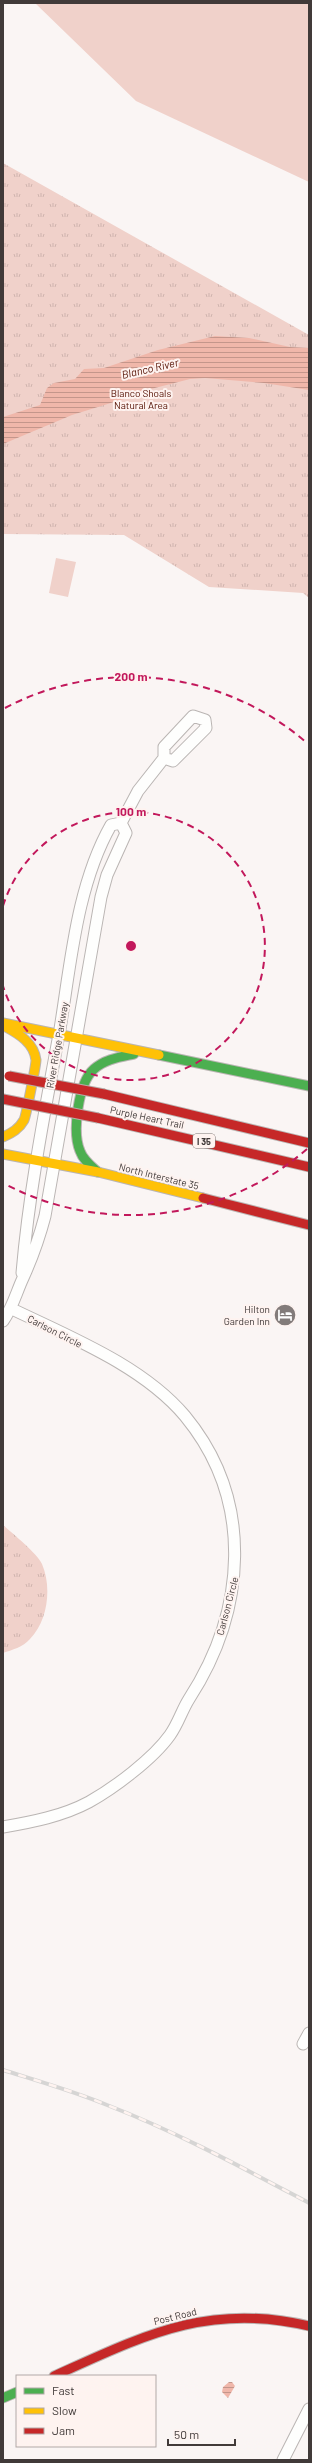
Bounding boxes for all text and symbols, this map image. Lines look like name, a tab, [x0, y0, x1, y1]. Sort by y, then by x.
water label: Blanco River	[120, 355, 181, 381]
park label: Blanco Shoals Natural Area	[111, 387, 171, 411]
text: 200 m	[115, 669, 147, 683]
text: 100 m	[116, 804, 146, 818]
centre of rings	[124, 939, 138, 953]
street label: River Ridge Parkway	[43, 1001, 71, 1089]
street label: Purple Heart Trail	[109, 1103, 185, 1131]
road number: I 35	[193, 1134, 215, 1148]
street label: North Interstate 35	[118, 1160, 200, 1192]
hotel icon: Hilton Garden Inn	[272, 1302, 298, 1328]
place label: Hilton Garden Inn	[224, 1303, 270, 1327]
street label: Carlson Circle	[26, 1312, 84, 1350]
street label: Carlson Circle	[213, 1576, 241, 1636]
street label: Post Road	[152, 2305, 198, 2327]
legend	[16, 2375, 156, 2447]
text: Fast	[52, 2383, 75, 2397]
text: Slow	[52, 2403, 77, 2417]
scale bar	[168, 2421, 235, 2447]
text: Jam	[52, 2423, 75, 2437]
text: 50 m	[174, 2427, 199, 2441]

